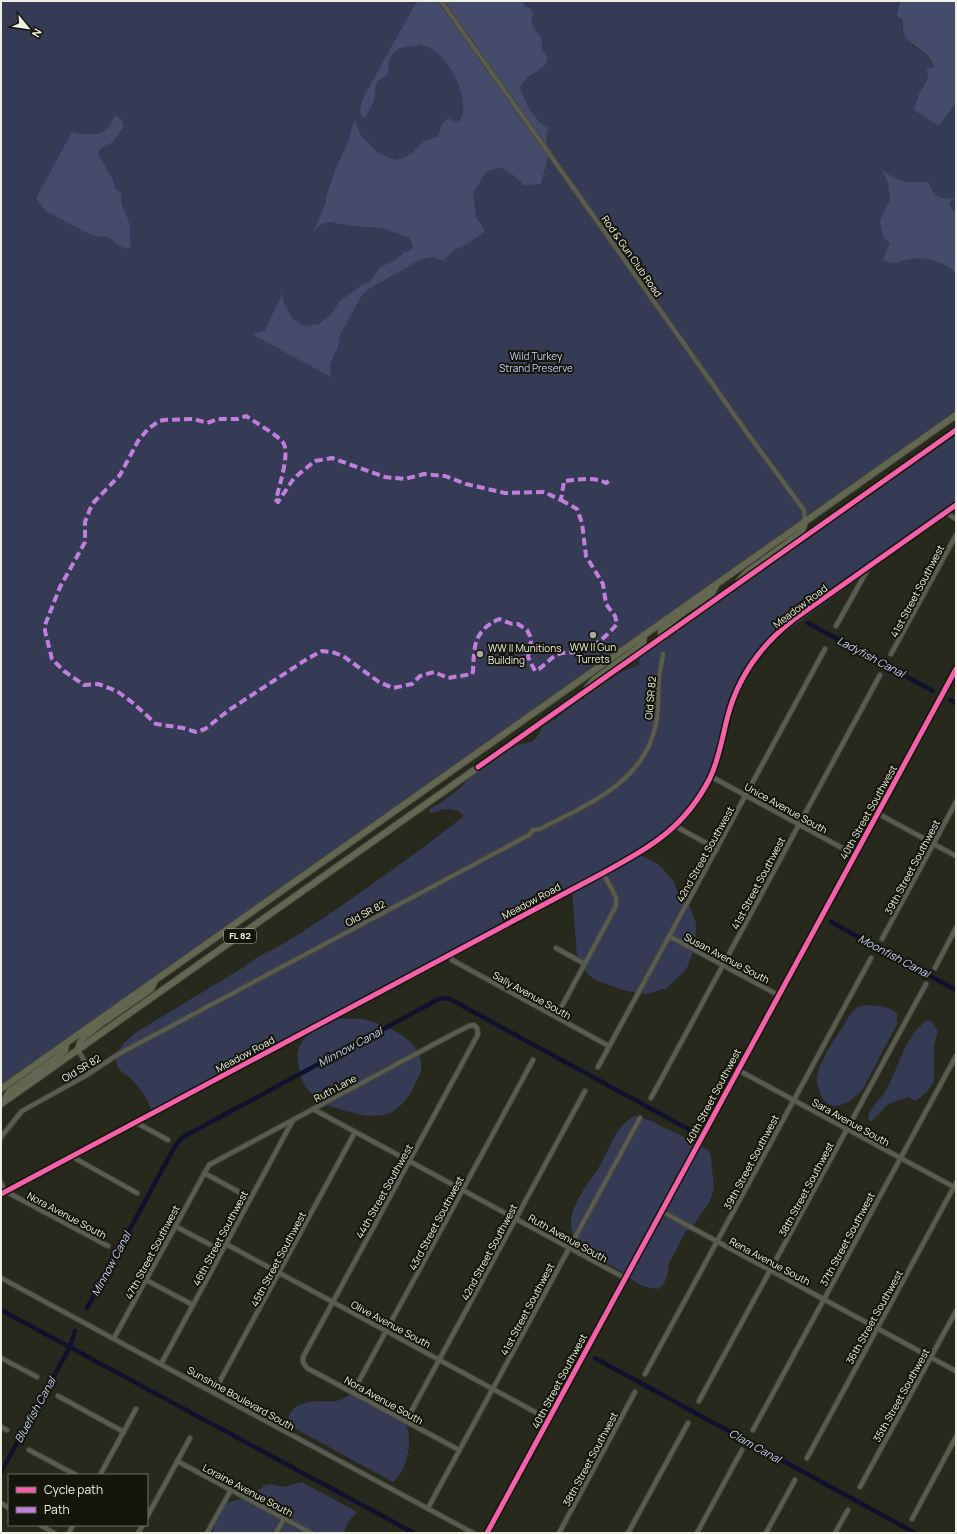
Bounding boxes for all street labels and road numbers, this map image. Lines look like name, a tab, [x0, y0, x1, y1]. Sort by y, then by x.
street label: Rod & Gun Club Road	[599, 212, 665, 300]
street label: 41st Street Southwest	[887, 542, 947, 640]
street label: Meadow Road	[770, 581, 830, 631]
street label: Old SR 82	[641, 675, 659, 720]
street label: 40th Street Southwest	[836, 762, 900, 862]
street label: Unice Avenue South	[742, 779, 830, 837]
street label: 42nd Street Southwest	[673, 804, 737, 904]
street label: 39th Street Southwest	[881, 817, 943, 917]
street label: 41st Street Southwest	[728, 834, 788, 932]
street label: Meadow Road	[499, 880, 563, 922]
street label: Old SR 82	[343, 896, 388, 929]
road number: FL 82	[224, 929, 256, 943]
street label: Susan Avenue South	[682, 930, 772, 987]
street label: Sally Avenue South	[490, 968, 574, 1022]
street label: Meadow Road	[213, 1033, 277, 1075]
street label: 40th Street Southwest	[682, 1046, 744, 1146]
street label: Old SR 82	[59, 1051, 103, 1085]
street label: Ruth Lane	[311, 1071, 359, 1105]
street label: Sara Avenue South	[810, 1095, 892, 1149]
street label: 39th Street Southwest	[720, 1112, 782, 1212]
street label: 38th Street Southwest	[775, 1139, 837, 1239]
street label: 44th Street Southwest	[352, 1141, 416, 1241]
street label: 43rd Street Southwest	[405, 1173, 467, 1273]
street label: Nora Avenue South	[25, 1188, 109, 1242]
street label: 46th Street Southwest	[189, 1188, 251, 1288]
street label: 37th Street Southwest	[816, 1190, 878, 1288]
street label: 42nd Street Southwest	[458, 1201, 520, 1303]
street label: 47th Street Southwest	[121, 1202, 183, 1302]
street label: 45th Street Southwest	[247, 1209, 309, 1309]
street label: Ruth Avenue South	[526, 1210, 610, 1266]
street label: Rena Avenue South	[727, 1234, 813, 1288]
street label: 41st Street Southwest	[497, 1260, 557, 1358]
street label: 36th Street Southwest	[842, 1267, 906, 1367]
street label: Olive Avenue South	[348, 1297, 434, 1351]
street label: 40th Street Southwest	[528, 1331, 590, 1431]
street label: 35th Street Southwest	[869, 1346, 933, 1444]
street label: Sunshine Boulevard South	[185, 1363, 297, 1433]
street label: Nora Avenue South	[342, 1373, 426, 1427]
street label: 38th Street Southwest	[559, 1409, 621, 1509]
street label: Loraine Avenue South	[200, 1460, 296, 1520]

